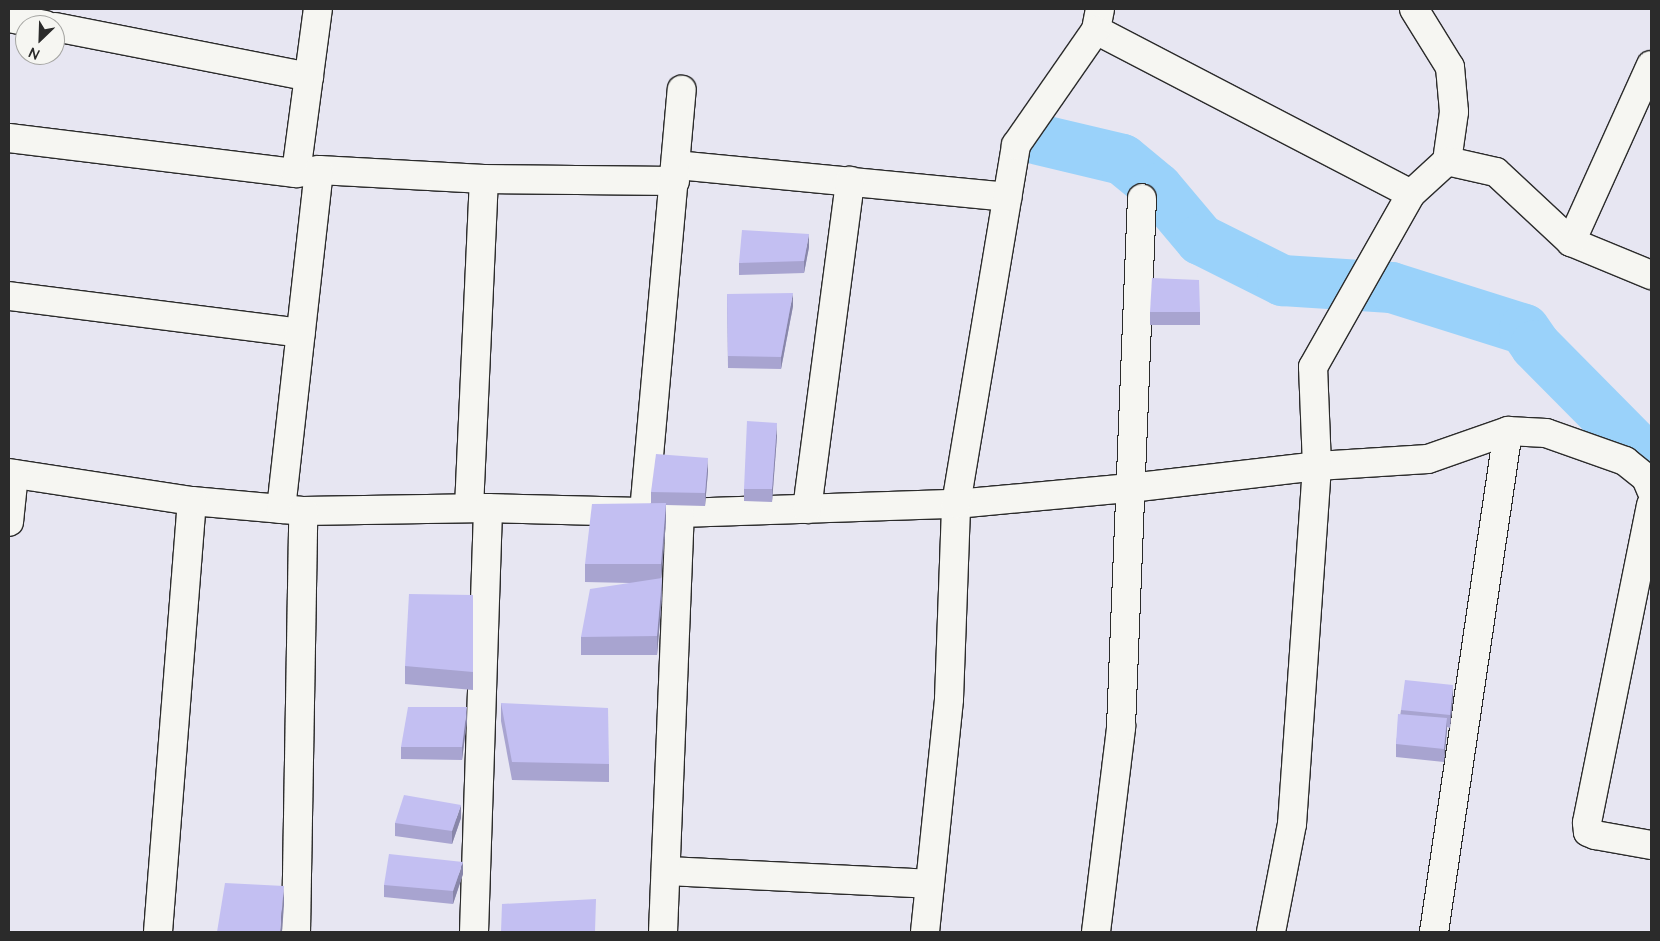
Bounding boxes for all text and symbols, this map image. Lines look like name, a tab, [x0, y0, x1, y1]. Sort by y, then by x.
north arrow	[15, 15, 65, 65]
text: N	[26, 42, 42, 64]

